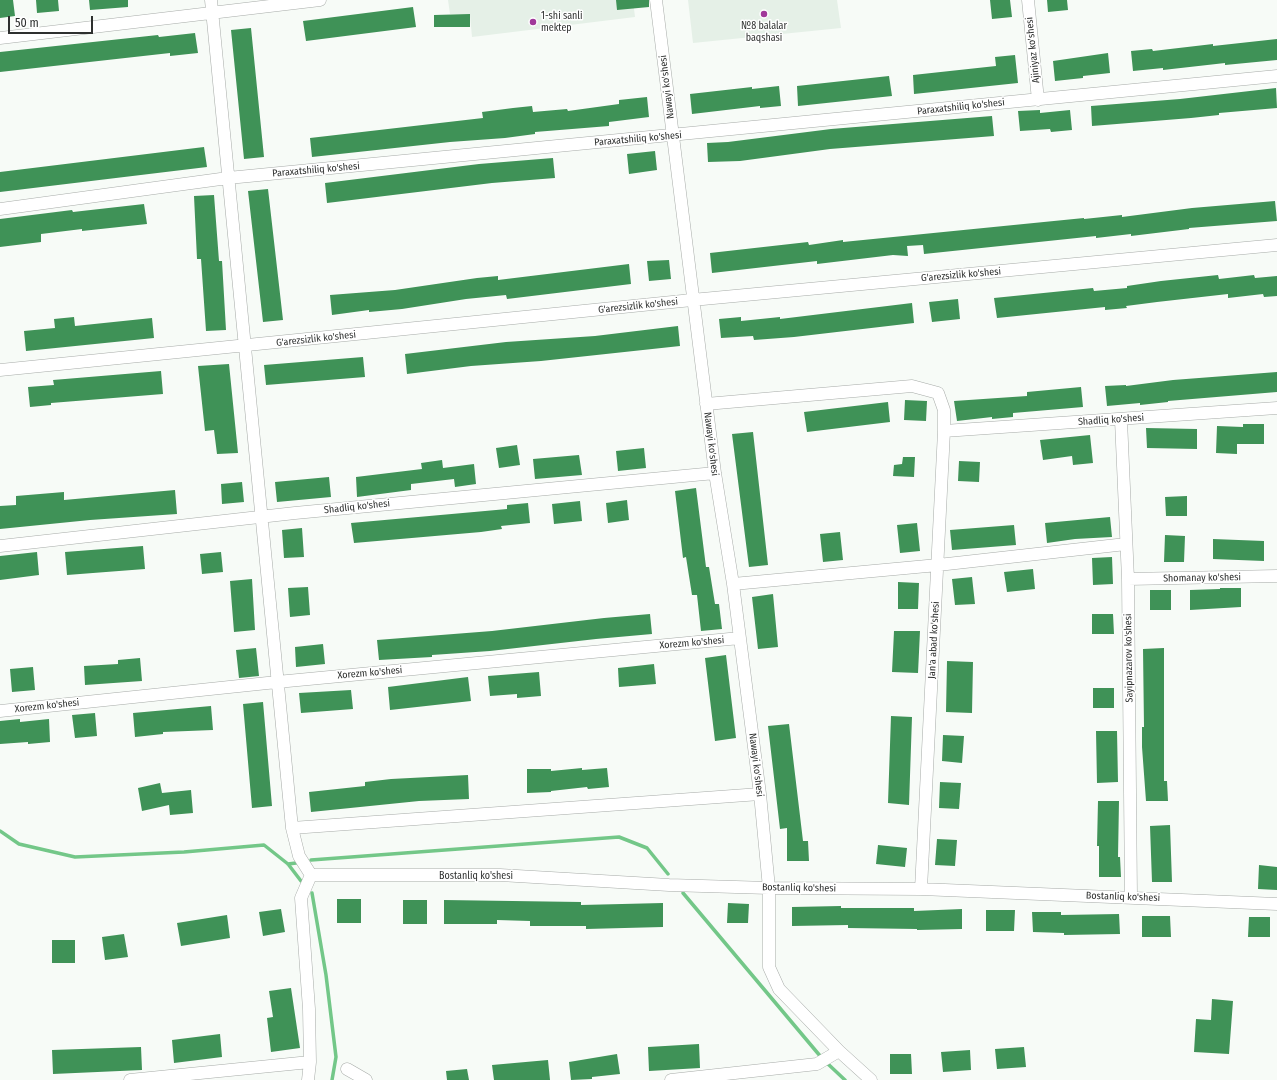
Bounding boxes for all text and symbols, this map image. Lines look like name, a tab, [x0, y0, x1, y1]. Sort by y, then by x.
scale bar	[10, 8, 95, 34]
marker: №8 balalar baqshasi	[759, 9, 769, 19]
place label: 1-shi sanli mektep	[541, 10, 583, 34]
text: 50 m	[15, 16, 39, 30]
street label: Ajiniyaz ko'shesi	[1024, 16, 1042, 84]
marker: 1-shi sanli mektep	[528, 17, 538, 27]
place label: №8 balalar baqshasi	[741, 20, 787, 44]
street label: Nawayi ko'shesi	[657, 54, 677, 120]
street label: Paraxatshiliq ko'shesi	[917, 96, 1005, 118]
street label: Paraxatshiliq ko'shesi	[594, 129, 682, 149]
street label: Paraxatshiliq ko'shesi	[272, 160, 360, 180]
street label: G'arezsizlik ko'shesi	[921, 266, 1001, 284]
street label: G'arezsizlik ko'shesi	[597, 296, 679, 316]
street label: G'arezsizlik ko'shesi	[275, 329, 357, 349]
street label: Nawayi ko'shesi	[701, 411, 721, 477]
street label: Shadliq ko'shesi	[1078, 412, 1144, 428]
street label: Shadliq ko'shesi	[323, 498, 391, 516]
street label: Shomanay ko'shesi	[1163, 571, 1241, 585]
street label: Jan'a abad ko'shesi	[926, 601, 942, 679]
street label: Sayipnazarov ko'shesi	[1122, 613, 1136, 703]
street label: Xorezm ko'shesi	[659, 634, 725, 652]
street label: Xorezm ko'shesi	[337, 664, 403, 682]
street label: Xorezm ko'shesi	[14, 697, 80, 715]
street label: Nawayi ko'shesi	[746, 732, 766, 798]
street label: Bostanliq ko'shesi	[439, 870, 513, 882]
street label: Bostanliq ko'shesi	[762, 881, 836, 895]
street label: Bostanliq ko'shesi	[1086, 890, 1160, 904]

